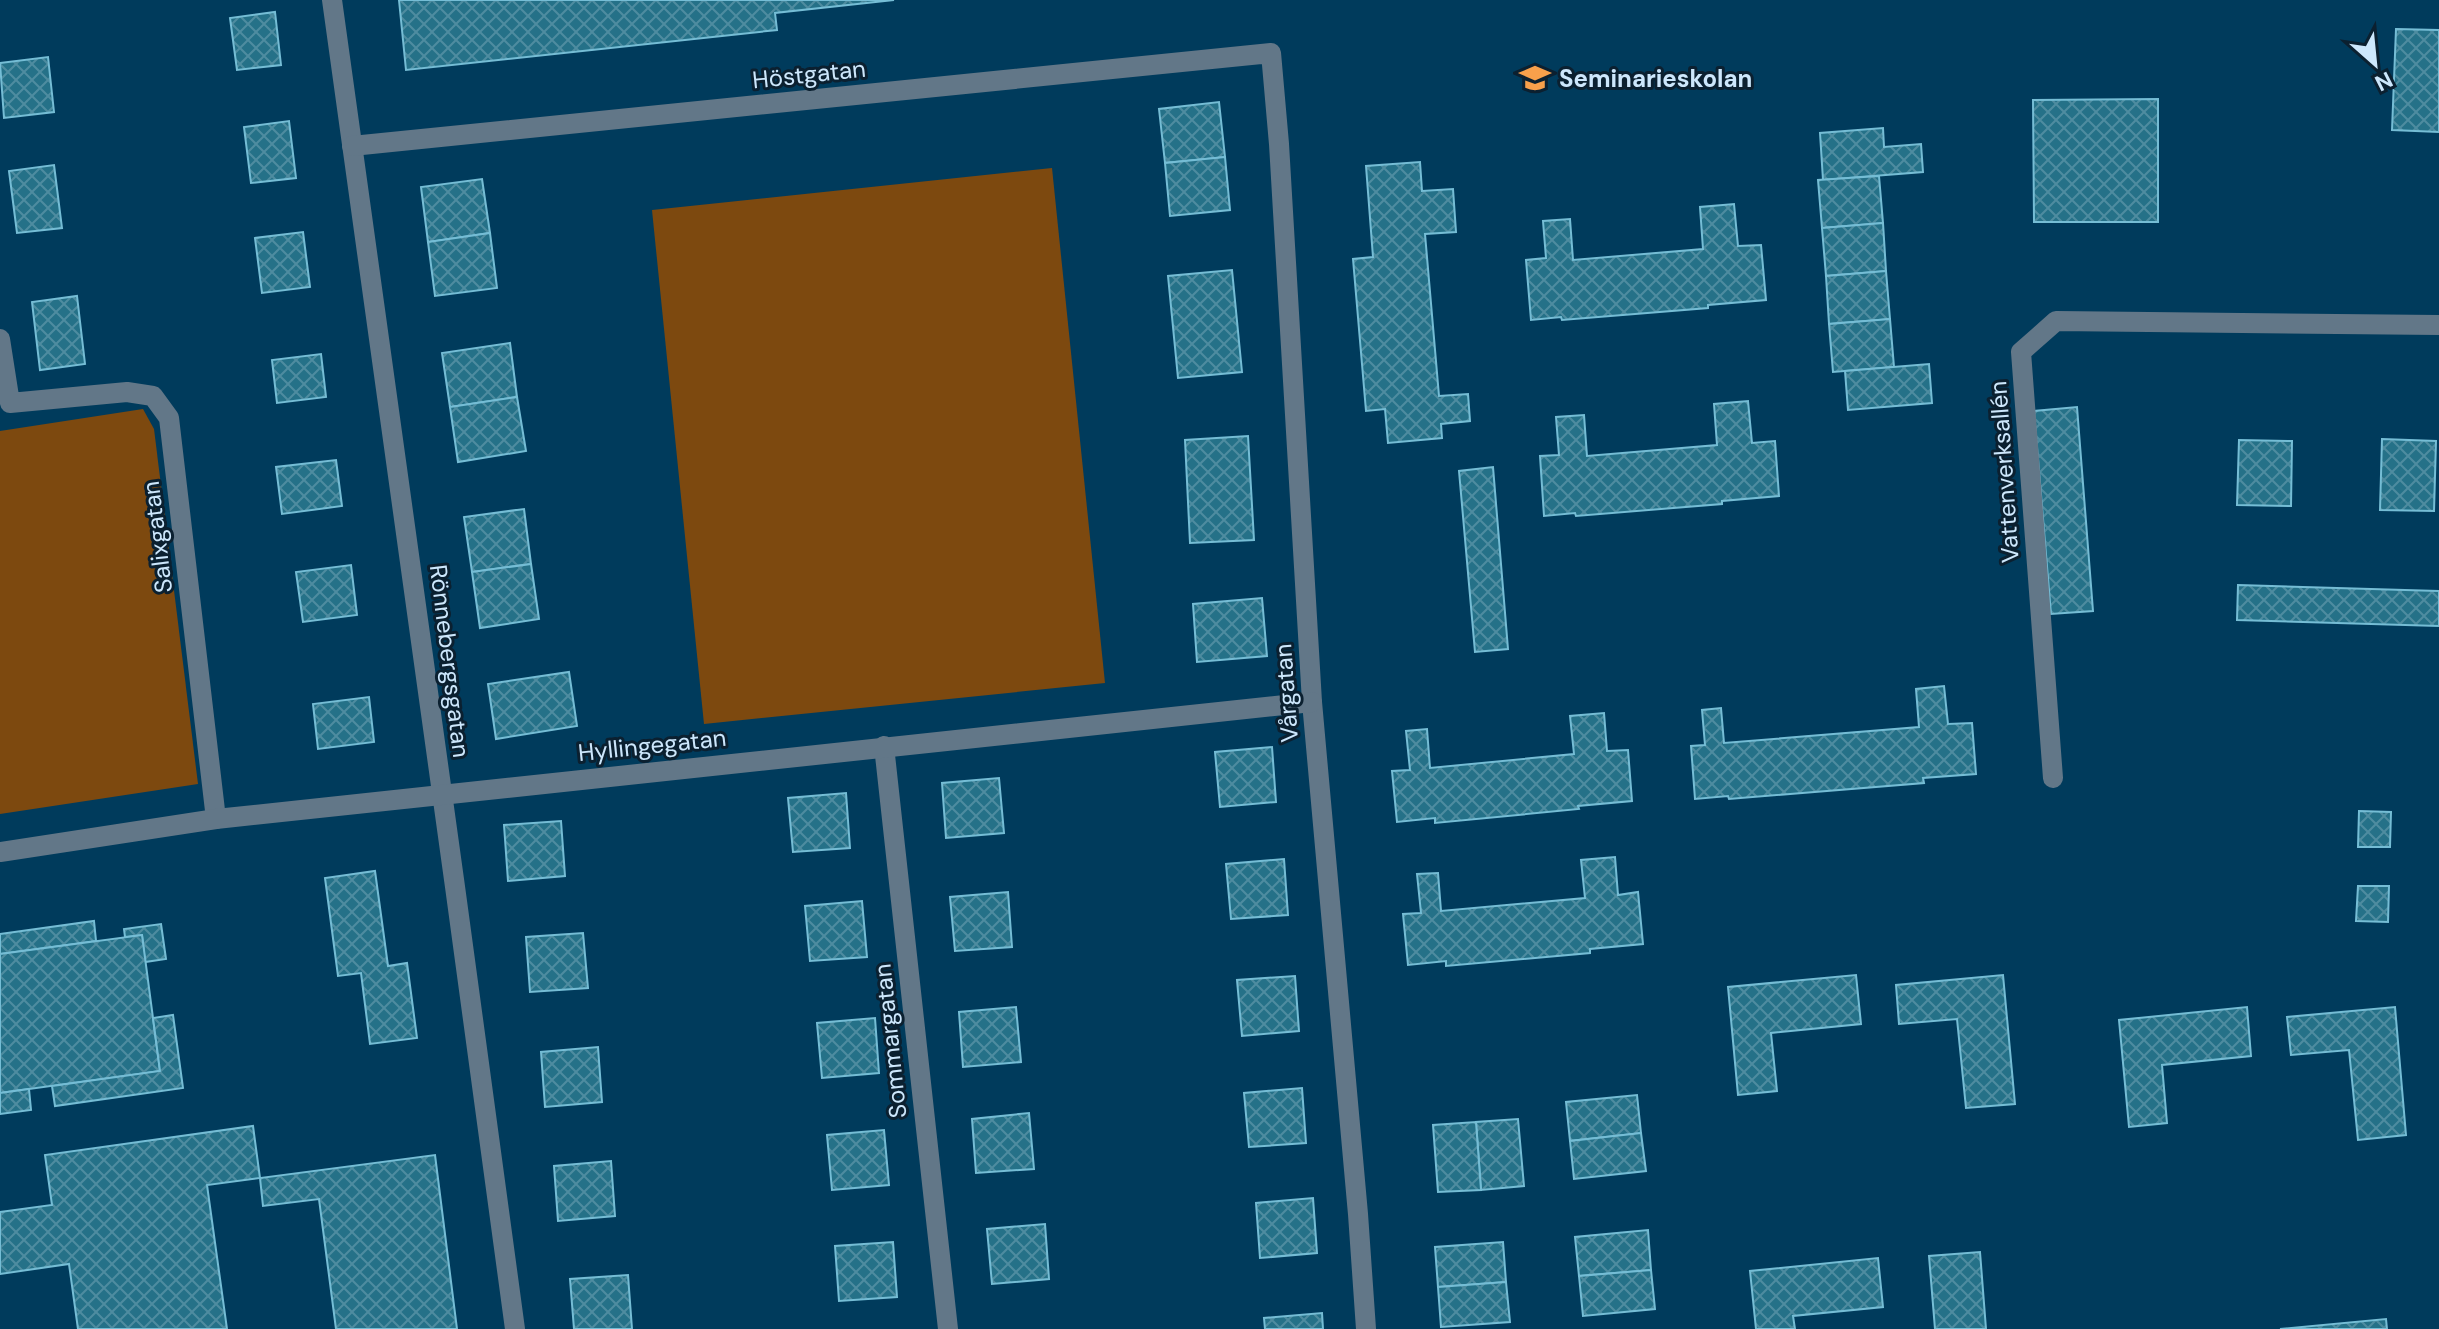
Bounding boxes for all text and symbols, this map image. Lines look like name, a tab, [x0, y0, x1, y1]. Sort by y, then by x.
north arrow	[2335, 24, 2415, 104]
street label: Höstgatan	[751, 53, 867, 95]
school or university icon: Seminarieskolan	[1518, 61, 1552, 95]
place label: Seminarieskolan	[1559, 63, 1752, 94]
text: N	[2370, 65, 2398, 98]
street label: Vattenverksallén	[1982, 380, 2026, 564]
street label: Salixgatan	[135, 479, 179, 595]
street label: Rönnebergsgatan	[423, 563, 477, 759]
street label: Vårgatan	[1267, 643, 1305, 743]
street label: Hyllingegatan	[576, 722, 728, 768]
street label: Sommargatan	[866, 962, 914, 1120]

